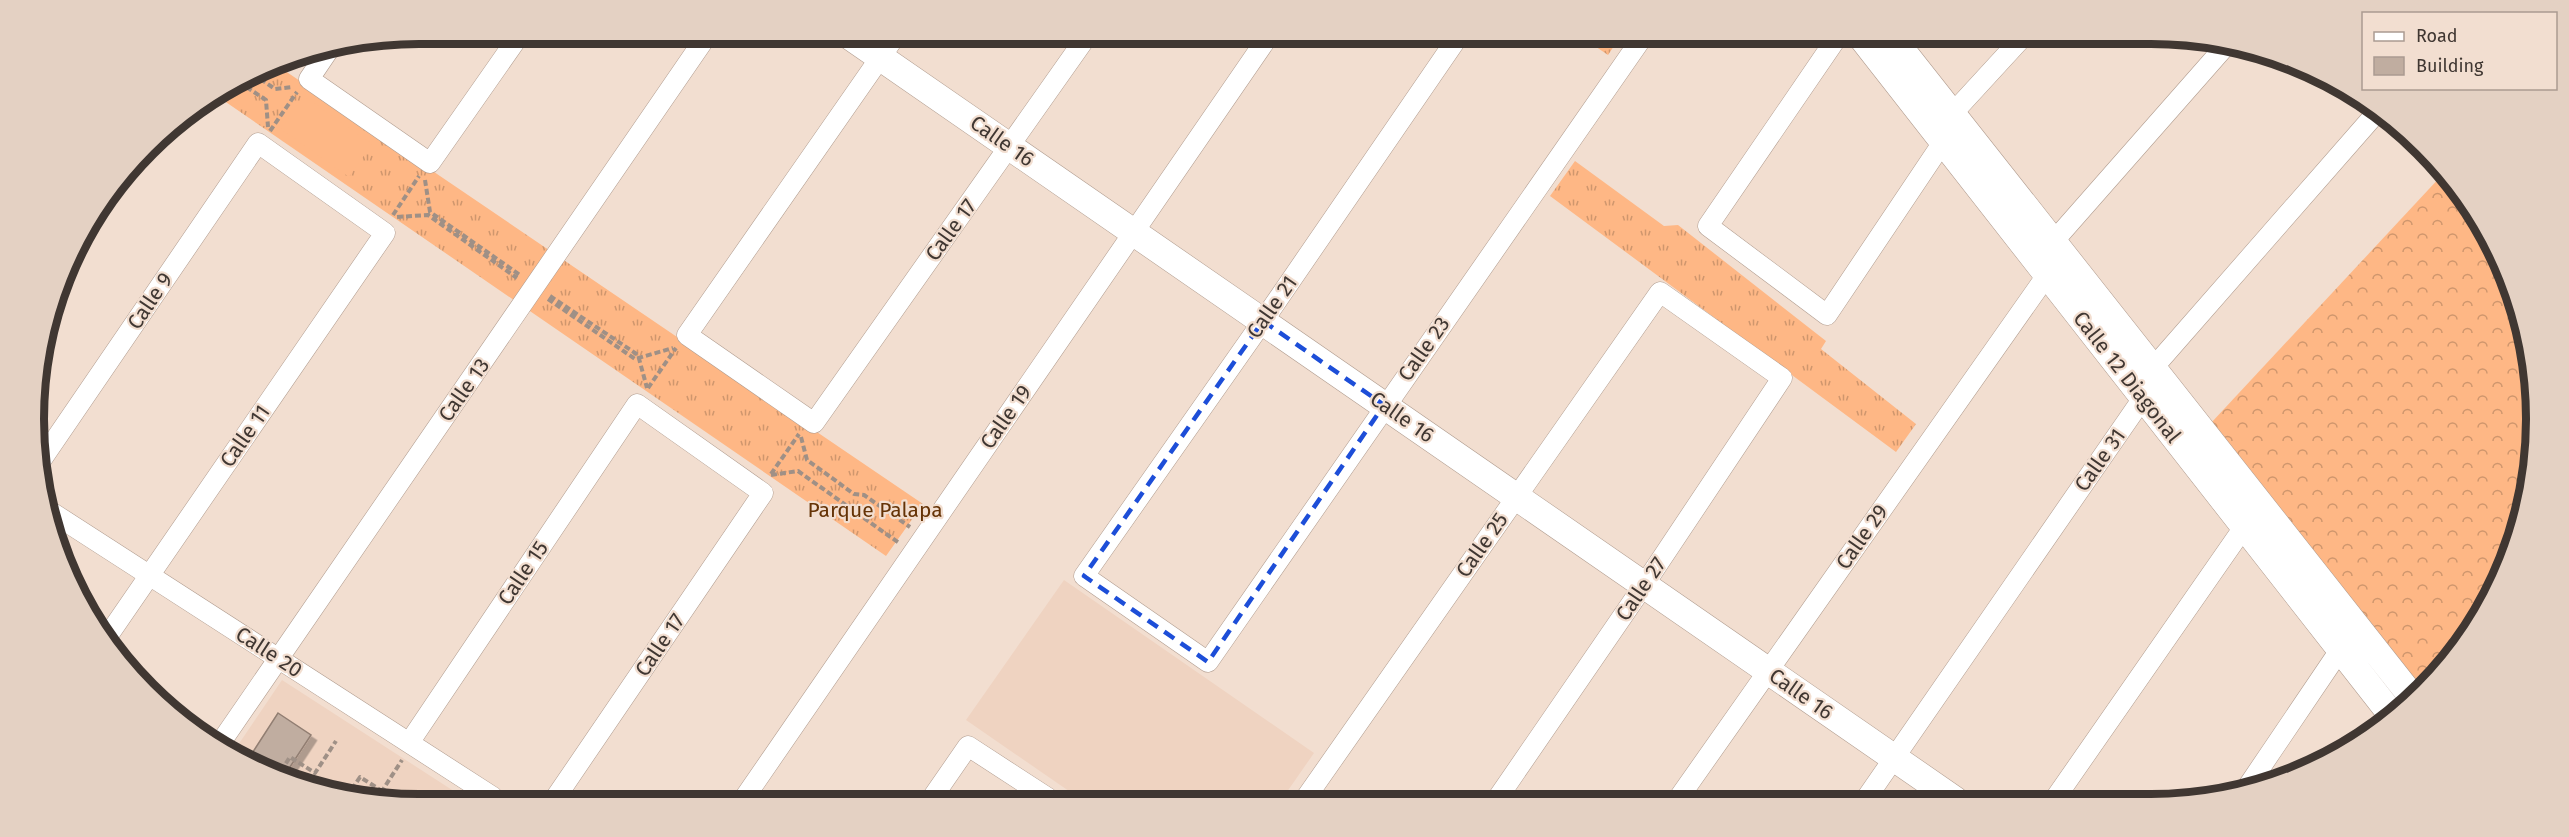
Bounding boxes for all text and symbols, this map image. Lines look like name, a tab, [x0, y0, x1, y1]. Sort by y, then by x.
legend	[2362, 12, 2557, 90]
text: Road	[2416, 25, 2458, 47]
text: Building	[2416, 55, 2484, 77]
street label: Calle 16	[965, 110, 1039, 172]
street label: Calle 17	[920, 194, 982, 266]
street label: Calle 9	[122, 268, 178, 334]
street label: Calle 21	[1241, 270, 1303, 344]
street label: Calle 12 Diagonal	[2067, 306, 2187, 448]
street label: Calle 23	[1392, 312, 1456, 386]
street label: Calle 13	[433, 353, 495, 427]
street label: Calle 19	[975, 380, 1037, 454]
street label: Calle 16	[1365, 386, 1439, 448]
street label: Calle 11	[214, 400, 276, 472]
street label: Calle 31	[2069, 423, 2131, 497]
park label: Parque Palapa	[807, 497, 943, 523]
street label: Calle 29	[1830, 500, 1894, 574]
street label: Calle 25	[1450, 508, 1514, 582]
street label: Calle 15	[492, 536, 554, 610]
street label: Calle 27	[1610, 552, 1672, 626]
street label: Calle 17	[630, 609, 690, 681]
street label: Calle 20	[231, 621, 307, 683]
street label: Calle 16	[1764, 663, 1838, 725]

